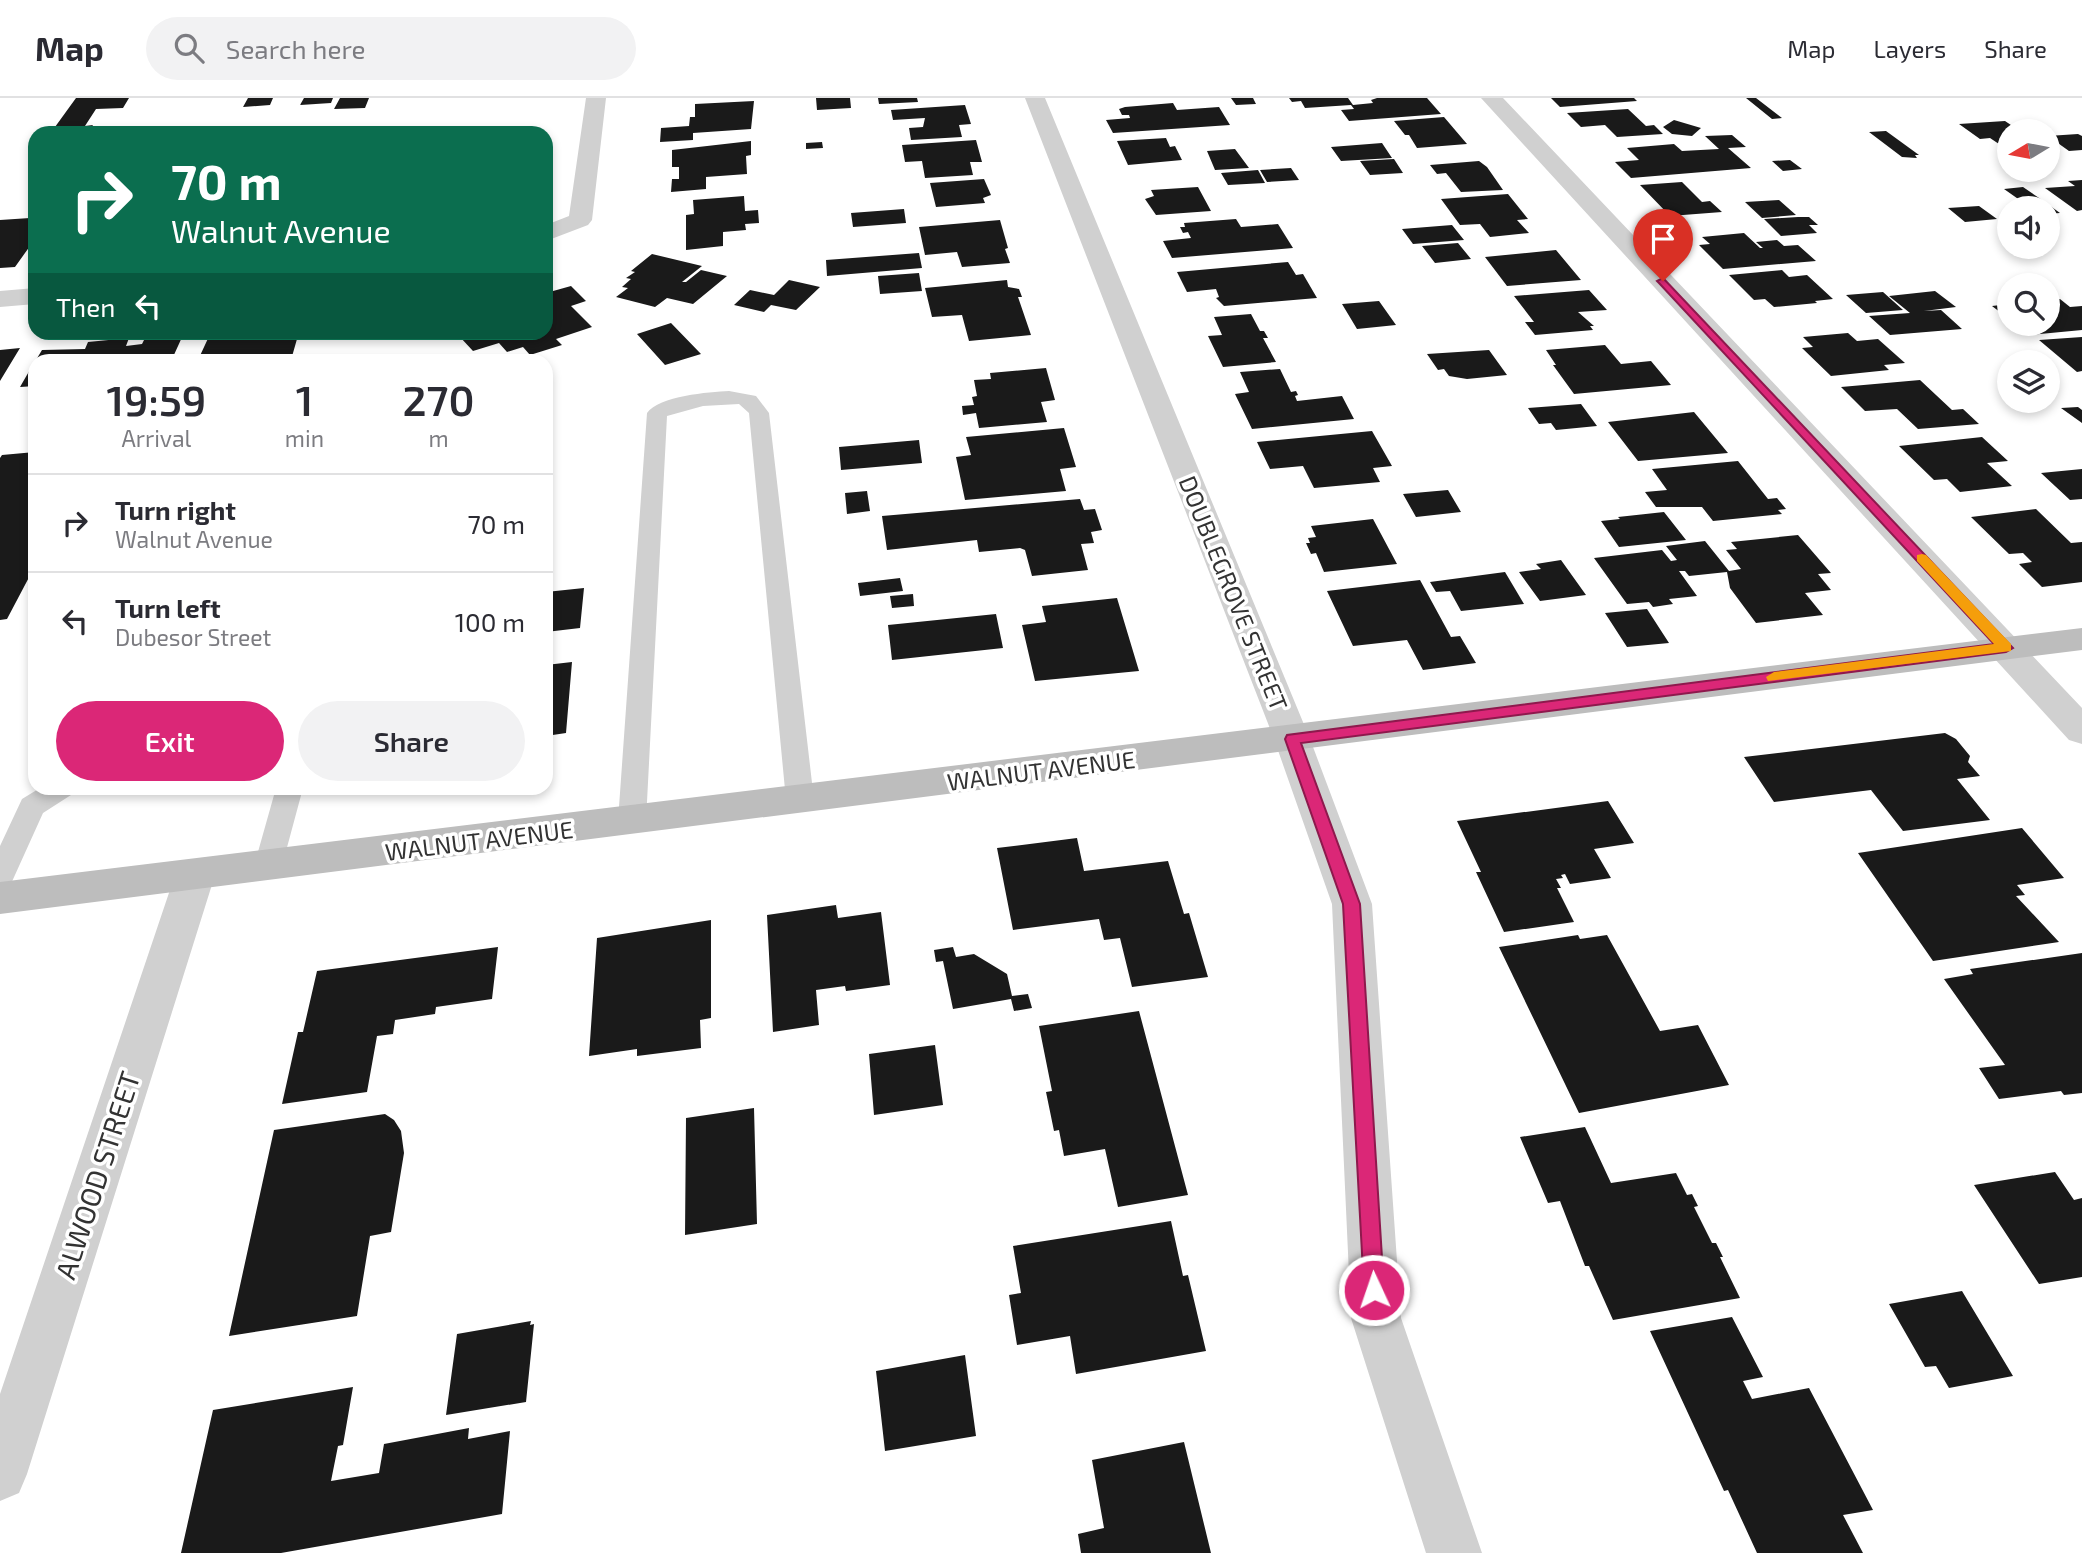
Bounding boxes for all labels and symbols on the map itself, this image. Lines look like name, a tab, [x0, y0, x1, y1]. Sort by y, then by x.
north arrow	[1997, 119, 2060, 182]
pin	[1633, 209, 1693, 281]
street label: DOUBLEGROVE STREET	[1174, 471, 1294, 715]
street label: WALNUT AVENUE	[945, 744, 1137, 796]
street label: WALNUT AVENUE	[383, 814, 575, 866]
street label: ALWOOD STREET	[47, 1067, 147, 1283]
position arrow	[1337, 1253, 1411, 1327]

